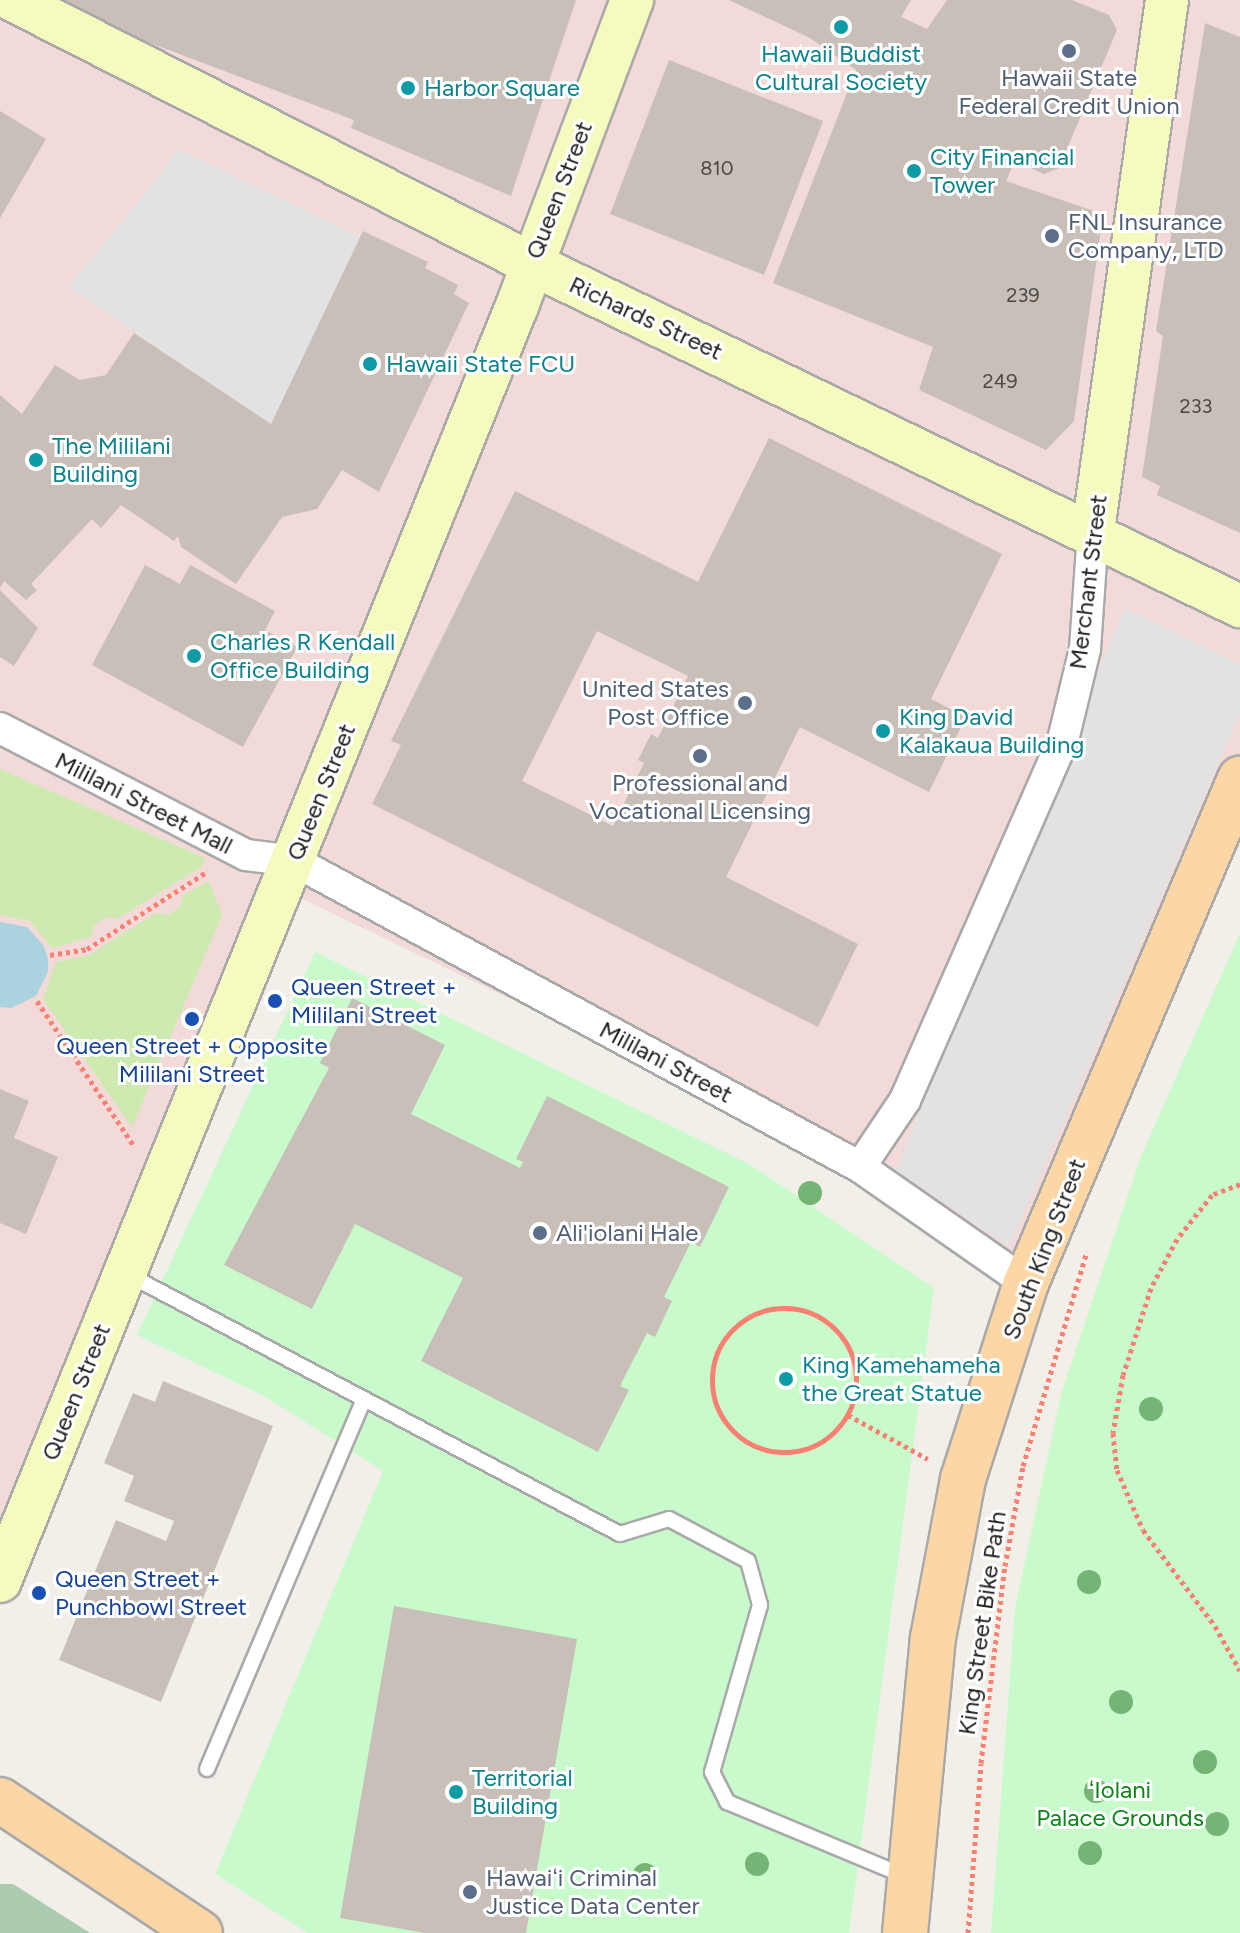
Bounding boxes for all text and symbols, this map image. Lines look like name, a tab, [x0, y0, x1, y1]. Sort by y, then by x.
marker: Hawaii Buddist Cultural Society	[832, 18, 850, 36]
place label: Hawaii Buddist Cultural Society	[755, 40, 927, 96]
marker: Hawaii State Federal Credit Union	[1060, 42, 1078, 60]
place label: Hawaii State Federal Credit Union	[958, 64, 1180, 120]
place label: Harbor Square	[424, 74, 580, 102]
marker: Harbor Square	[399, 79, 417, 97]
street label: Queen Street	[520, 117, 598, 263]
place label: City Financial Tower	[930, 143, 1074, 199]
house number: 810	[700, 156, 734, 180]
marker: City Financial Tower	[905, 162, 923, 180]
place label: FNL Insurance Company, LTD	[1068, 208, 1224, 264]
marker: FNL Insurance Company, LTD	[1043, 227, 1061, 245]
street label: Richards Street	[565, 270, 727, 366]
house number: 239	[1006, 283, 1040, 307]
place label: Hawaii State FCU	[386, 350, 575, 378]
marker: Hawaii State FCU	[361, 355, 379, 373]
house number: 249	[983, 369, 1017, 393]
house number: 233	[1180, 394, 1212, 418]
place label: The Mililani Building	[52, 432, 171, 488]
marker: The Mililani Building	[27, 451, 45, 469]
street label: Merchant Street	[1063, 493, 1113, 671]
place label: Charles R Kendall Office Building	[210, 628, 395, 684]
marker: Charles R Kendall Office Building	[185, 647, 203, 665]
place label: United States Post Office	[582, 675, 729, 731]
marker: United States Post Office	[736, 694, 754, 712]
place label: King David Kalakaua Building	[899, 703, 1084, 759]
street label: Queen Street	[281, 719, 361, 865]
marker: King David Kalakaua Building	[874, 722, 892, 740]
street label: Mililani Street Mall	[50, 746, 238, 860]
marker: Professional and Vocational Licensing	[691, 747, 709, 765]
place label: Professional and Vocational Licensing	[589, 769, 811, 825]
place label: Queen Street + Mililani Street	[291, 973, 457, 1029]
marker: Queen Street + Mililani Street	[266, 992, 284, 1010]
marker: Queen Street + Opposite Mililani Street	[183, 1010, 201, 1028]
street label: Mililani Street	[595, 1015, 737, 1109]
place label: Queen Street + Opposite Mililani Street	[56, 1032, 328, 1088]
street label: South King Street	[996, 1155, 1092, 1343]
place label: Ali'iolani Hale	[556, 1219, 698, 1247]
marker: Ali'iolani Hale	[531, 1224, 549, 1242]
street label: Queen Street	[36, 1319, 116, 1465]
place label: King Kamehameha the Great Statue	[802, 1351, 1001, 1407]
marker: King Kamehameha the Great Statue	[777, 1370, 795, 1388]
street label: King Street Bike Path	[952, 1509, 1012, 1737]
place label: Queen Street + Punchbowl Street	[55, 1565, 247, 1621]
marker: Queen Street + Punchbowl Street	[30, 1584, 48, 1602]
place label: Territorial Building	[472, 1764, 573, 1820]
park label: ʻIolani Palace Grounds	[1036, 1776, 1204, 1832]
marker: Territorial Building	[447, 1783, 465, 1801]
place label: Hawaiʻi Criminal Justice Data Center	[486, 1864, 700, 1920]
marker: Hawaiʻi Criminal Justice Data Center	[461, 1883, 479, 1901]

